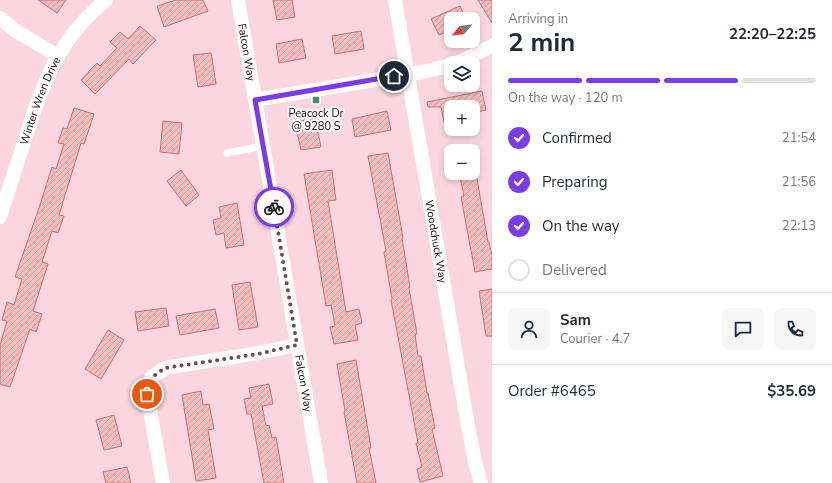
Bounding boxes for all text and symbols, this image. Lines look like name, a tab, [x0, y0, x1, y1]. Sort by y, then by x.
text: Arriving in	[508, 10, 568, 28]
north arrow	[444, 12, 480, 48]
map controls	[444, 12, 480, 180]
street label: Falcon Way	[234, 22, 259, 82]
text: 22:20–22:25	[729, 24, 816, 44]
text: 2 min	[508, 25, 575, 60]
street label: Winter Wren Drive	[17, 54, 64, 147]
button: layers	[444, 56, 480, 92]
pin	[377, 59, 411, 93]
icon: home	[383, 65, 405, 87]
text: On the way · 120 m	[508, 89, 623, 107]
marker: Peacock Dr @ 9280 S	[311, 95, 321, 105]
button: +	[444, 100, 480, 136]
place label: Peacock Dr @ 9280 S	[288, 106, 344, 134]
icon: check	[508, 127, 530, 149]
text: Confirmed	[542, 128, 612, 148]
text: 21:54	[782, 129, 816, 147]
button: −	[444, 144, 480, 180]
icon: check	[508, 171, 530, 193]
text: Preparing	[542, 172, 607, 192]
text: 21:56	[782, 173, 816, 191]
courier	[254, 187, 294, 227]
icon: bike	[263, 196, 285, 218]
street label: Woodchuck Way	[421, 199, 450, 285]
icon: check	[508, 215, 530, 237]
text: On the way	[542, 216, 620, 236]
text: 22:13	[782, 217, 816, 235]
text: Delivered	[542, 260, 607, 280]
button: person	[508, 308, 550, 350]
button: chat	[722, 308, 764, 350]
button: phone	[774, 308, 816, 350]
text: Sam	[560, 310, 591, 330]
text: Courier · 4.7	[560, 330, 630, 348]
street label: Falcon Way	[291, 354, 316, 414]
pin	[130, 377, 164, 411]
text: Order #6465	[508, 381, 596, 401]
text: $35.69	[767, 381, 816, 401]
icon: bag	[136, 383, 158, 405]

